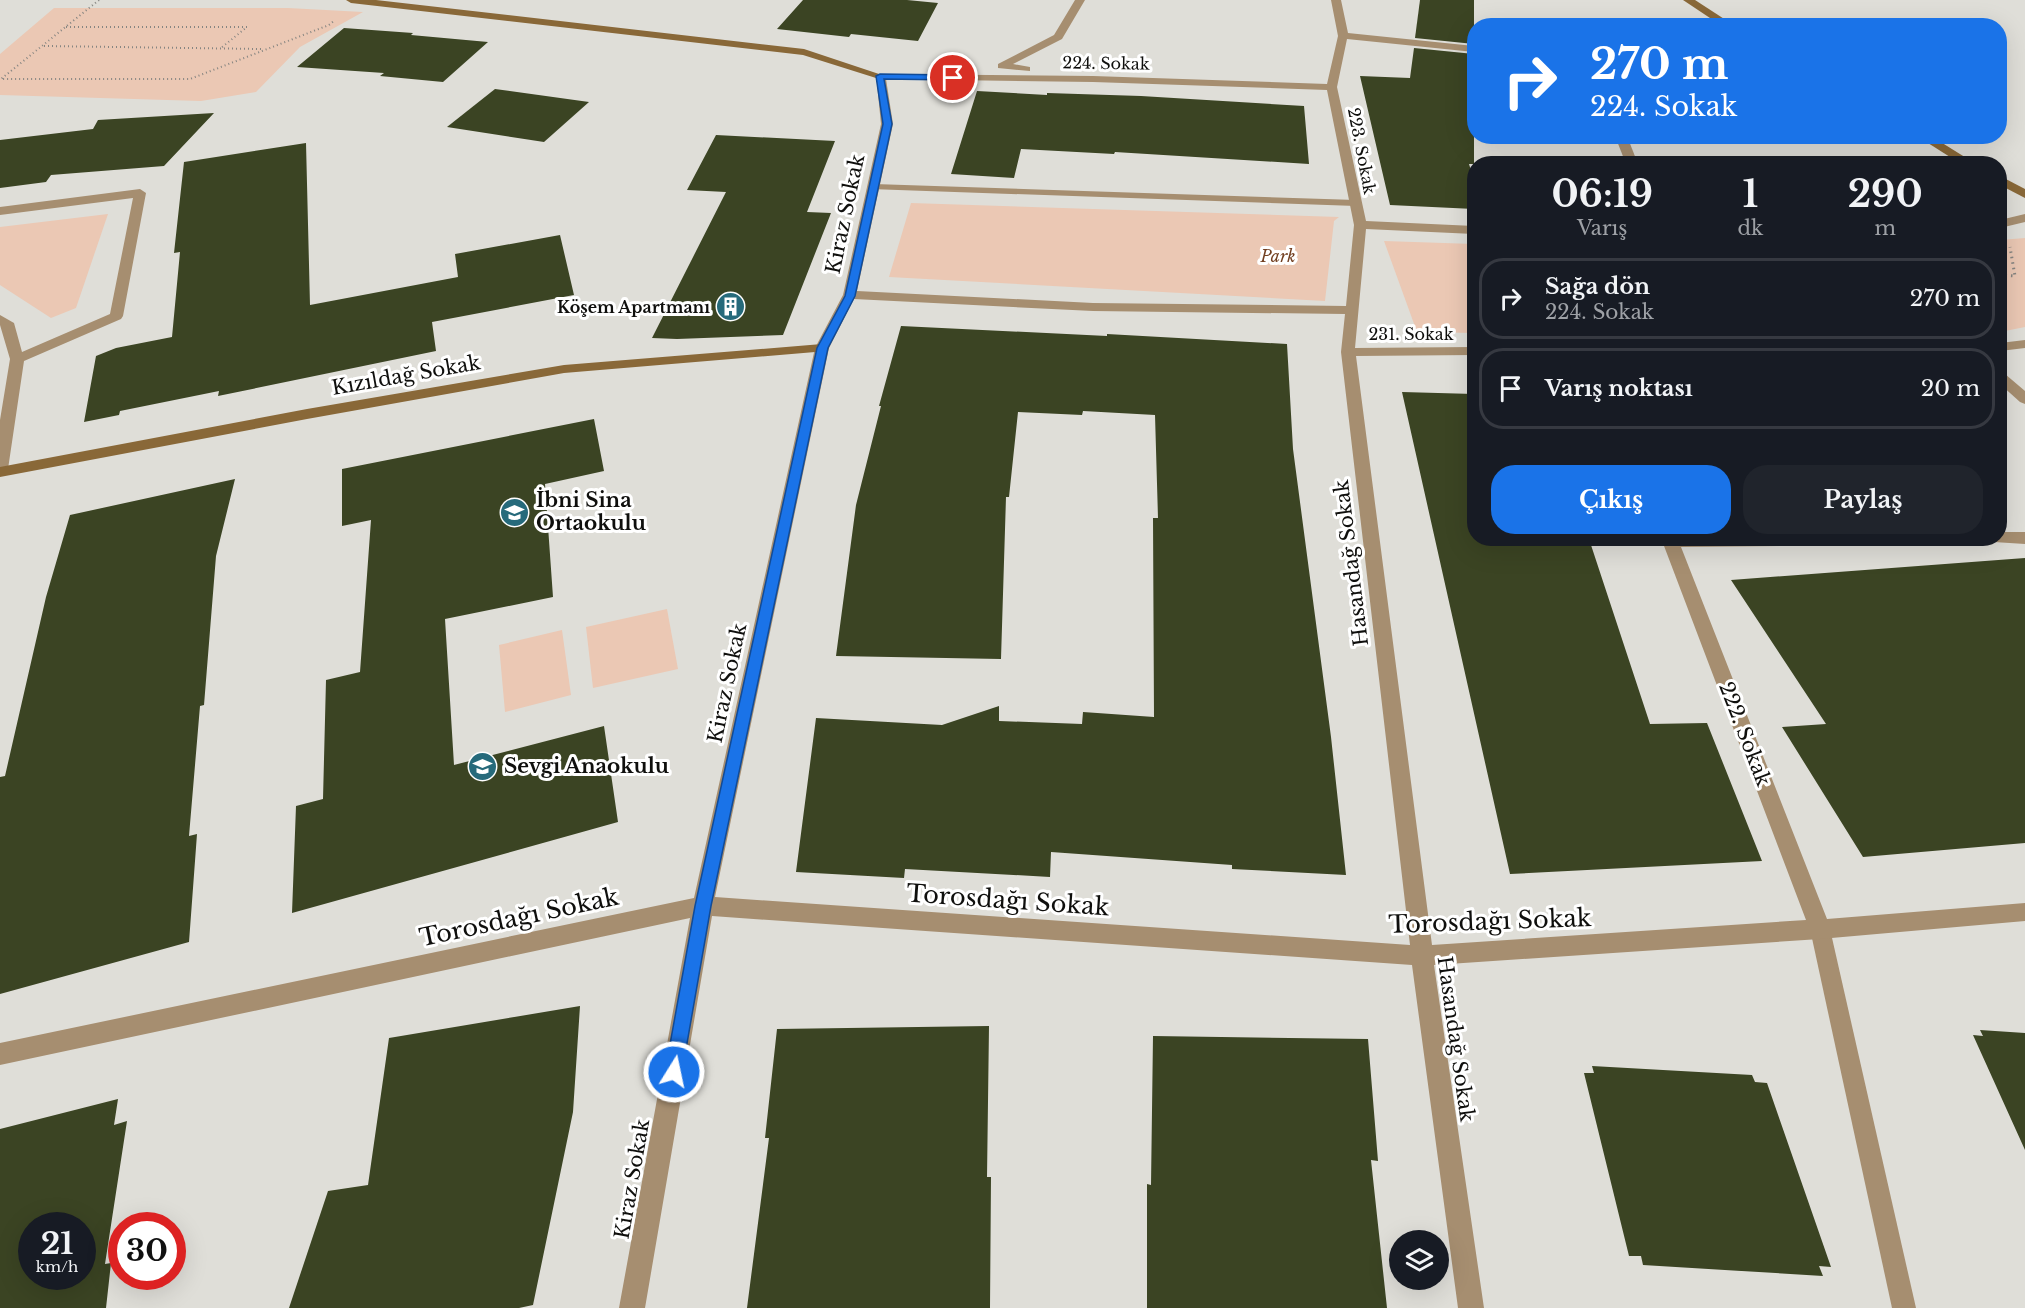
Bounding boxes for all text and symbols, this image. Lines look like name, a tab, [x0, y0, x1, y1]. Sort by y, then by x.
text: 270 m	[1590, 38, 1728, 90]
icon: right	[1491, 42, 1569, 120]
pin	[927, 52, 978, 103]
street label: 224. Sokak	[1062, 52, 1150, 74]
icon: arrive	[936, 61, 969, 94]
text: 224. Sokak	[1590, 90, 1737, 123]
street label: 223. Sokak	[1344, 106, 1380, 196]
street label: Kiraz Sokak	[821, 151, 870, 276]
text: 06:19	[1551, 172, 1653, 217]
text: 1	[1743, 172, 1758, 217]
text: 290	[1848, 172, 1923, 217]
text: Varış	[1577, 216, 1627, 240]
text: dk	[1737, 216, 1763, 240]
text: m	[1874, 216, 1896, 240]
park label: Park	[1260, 246, 1295, 266]
text: Sağa dön	[1545, 273, 1650, 300]
icon: right	[1494, 282, 1527, 315]
text: 270 m	[1910, 285, 1980, 312]
building icon: Köşem Apartmanı	[715, 291, 747, 323]
place label: Köşem Apartmanı	[557, 297, 710, 317]
text: 224. Sokak	[1545, 300, 1654, 324]
street label: 231. Sokak	[1368, 324, 1454, 344]
street label: Kızıldağ Sokak	[330, 350, 483, 400]
icon: arrive	[1494, 372, 1527, 405]
text: Varış noktası	[1545, 375, 1693, 402]
text: 20 m	[1921, 375, 1980, 402]
button: Çıkış	[1491, 465, 1731, 534]
button: Paylaş	[1743, 465, 1983, 534]
street label: Hasandağ Sokak	[1329, 478, 1373, 647]
place label: İbni Sina Ortaokulu	[536, 487, 646, 535]
school or university icon: İbni Sina Ortaokulu	[499, 496, 531, 528]
street label: Kiraz Sokak	[703, 620, 752, 745]
street label: 222. Sokak	[1714, 678, 1776, 790]
school or university icon: Sevgi Anaokulu	[467, 750, 499, 782]
place label: Sevgi Anaokulu	[504, 754, 669, 778]
street label: Torosdağı Sokak	[906, 878, 1111, 922]
street label: Torosdağı Sokak	[417, 882, 622, 952]
street label: Torosdağı Sokak	[1388, 903, 1592, 939]
street label: Hasandağ Sokak	[1432, 954, 1480, 1124]
position arrow	[642, 1040, 706, 1104]
street label: Kiraz Sokak	[610, 1116, 654, 1241]
speed limit sign: 30	[108, 1212, 186, 1290]
text: 21	[41, 1225, 73, 1262]
map controls	[1389, 1230, 1449, 1290]
button: layers	[1389, 1230, 1449, 1290]
text: km/h	[36, 1257, 78, 1276]

